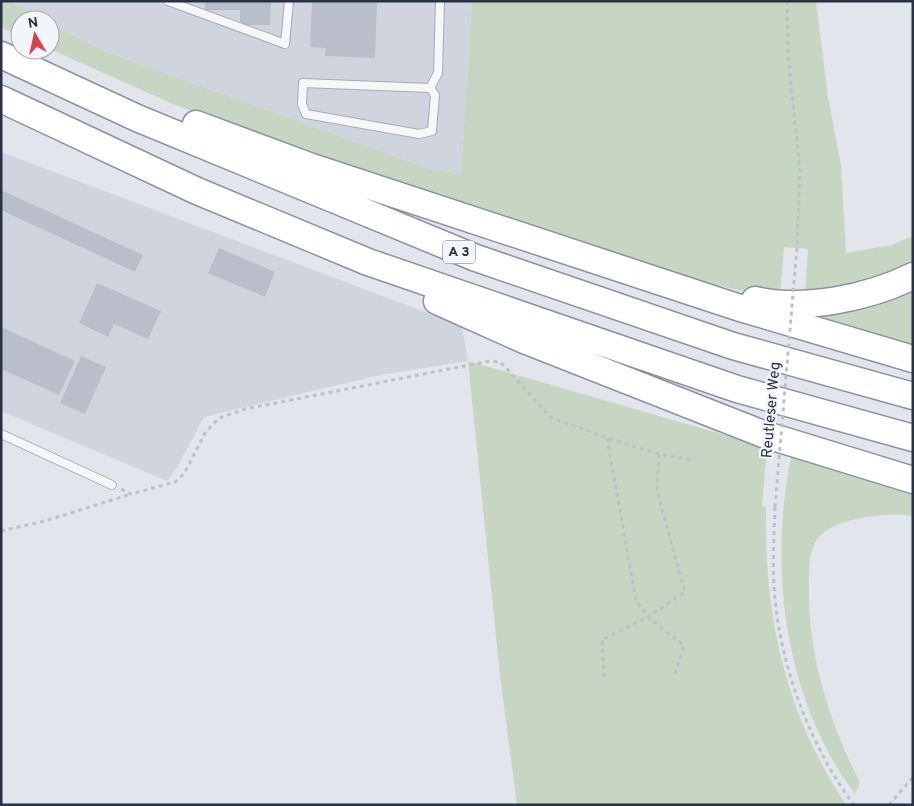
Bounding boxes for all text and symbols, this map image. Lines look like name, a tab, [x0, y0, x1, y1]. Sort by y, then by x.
north arrow	[10, 10, 60, 60]
text: N	[27, 14, 40, 33]
road number: A 3	[443, 240, 475, 264]
street label: Reutleser Weg	[758, 361, 786, 459]

